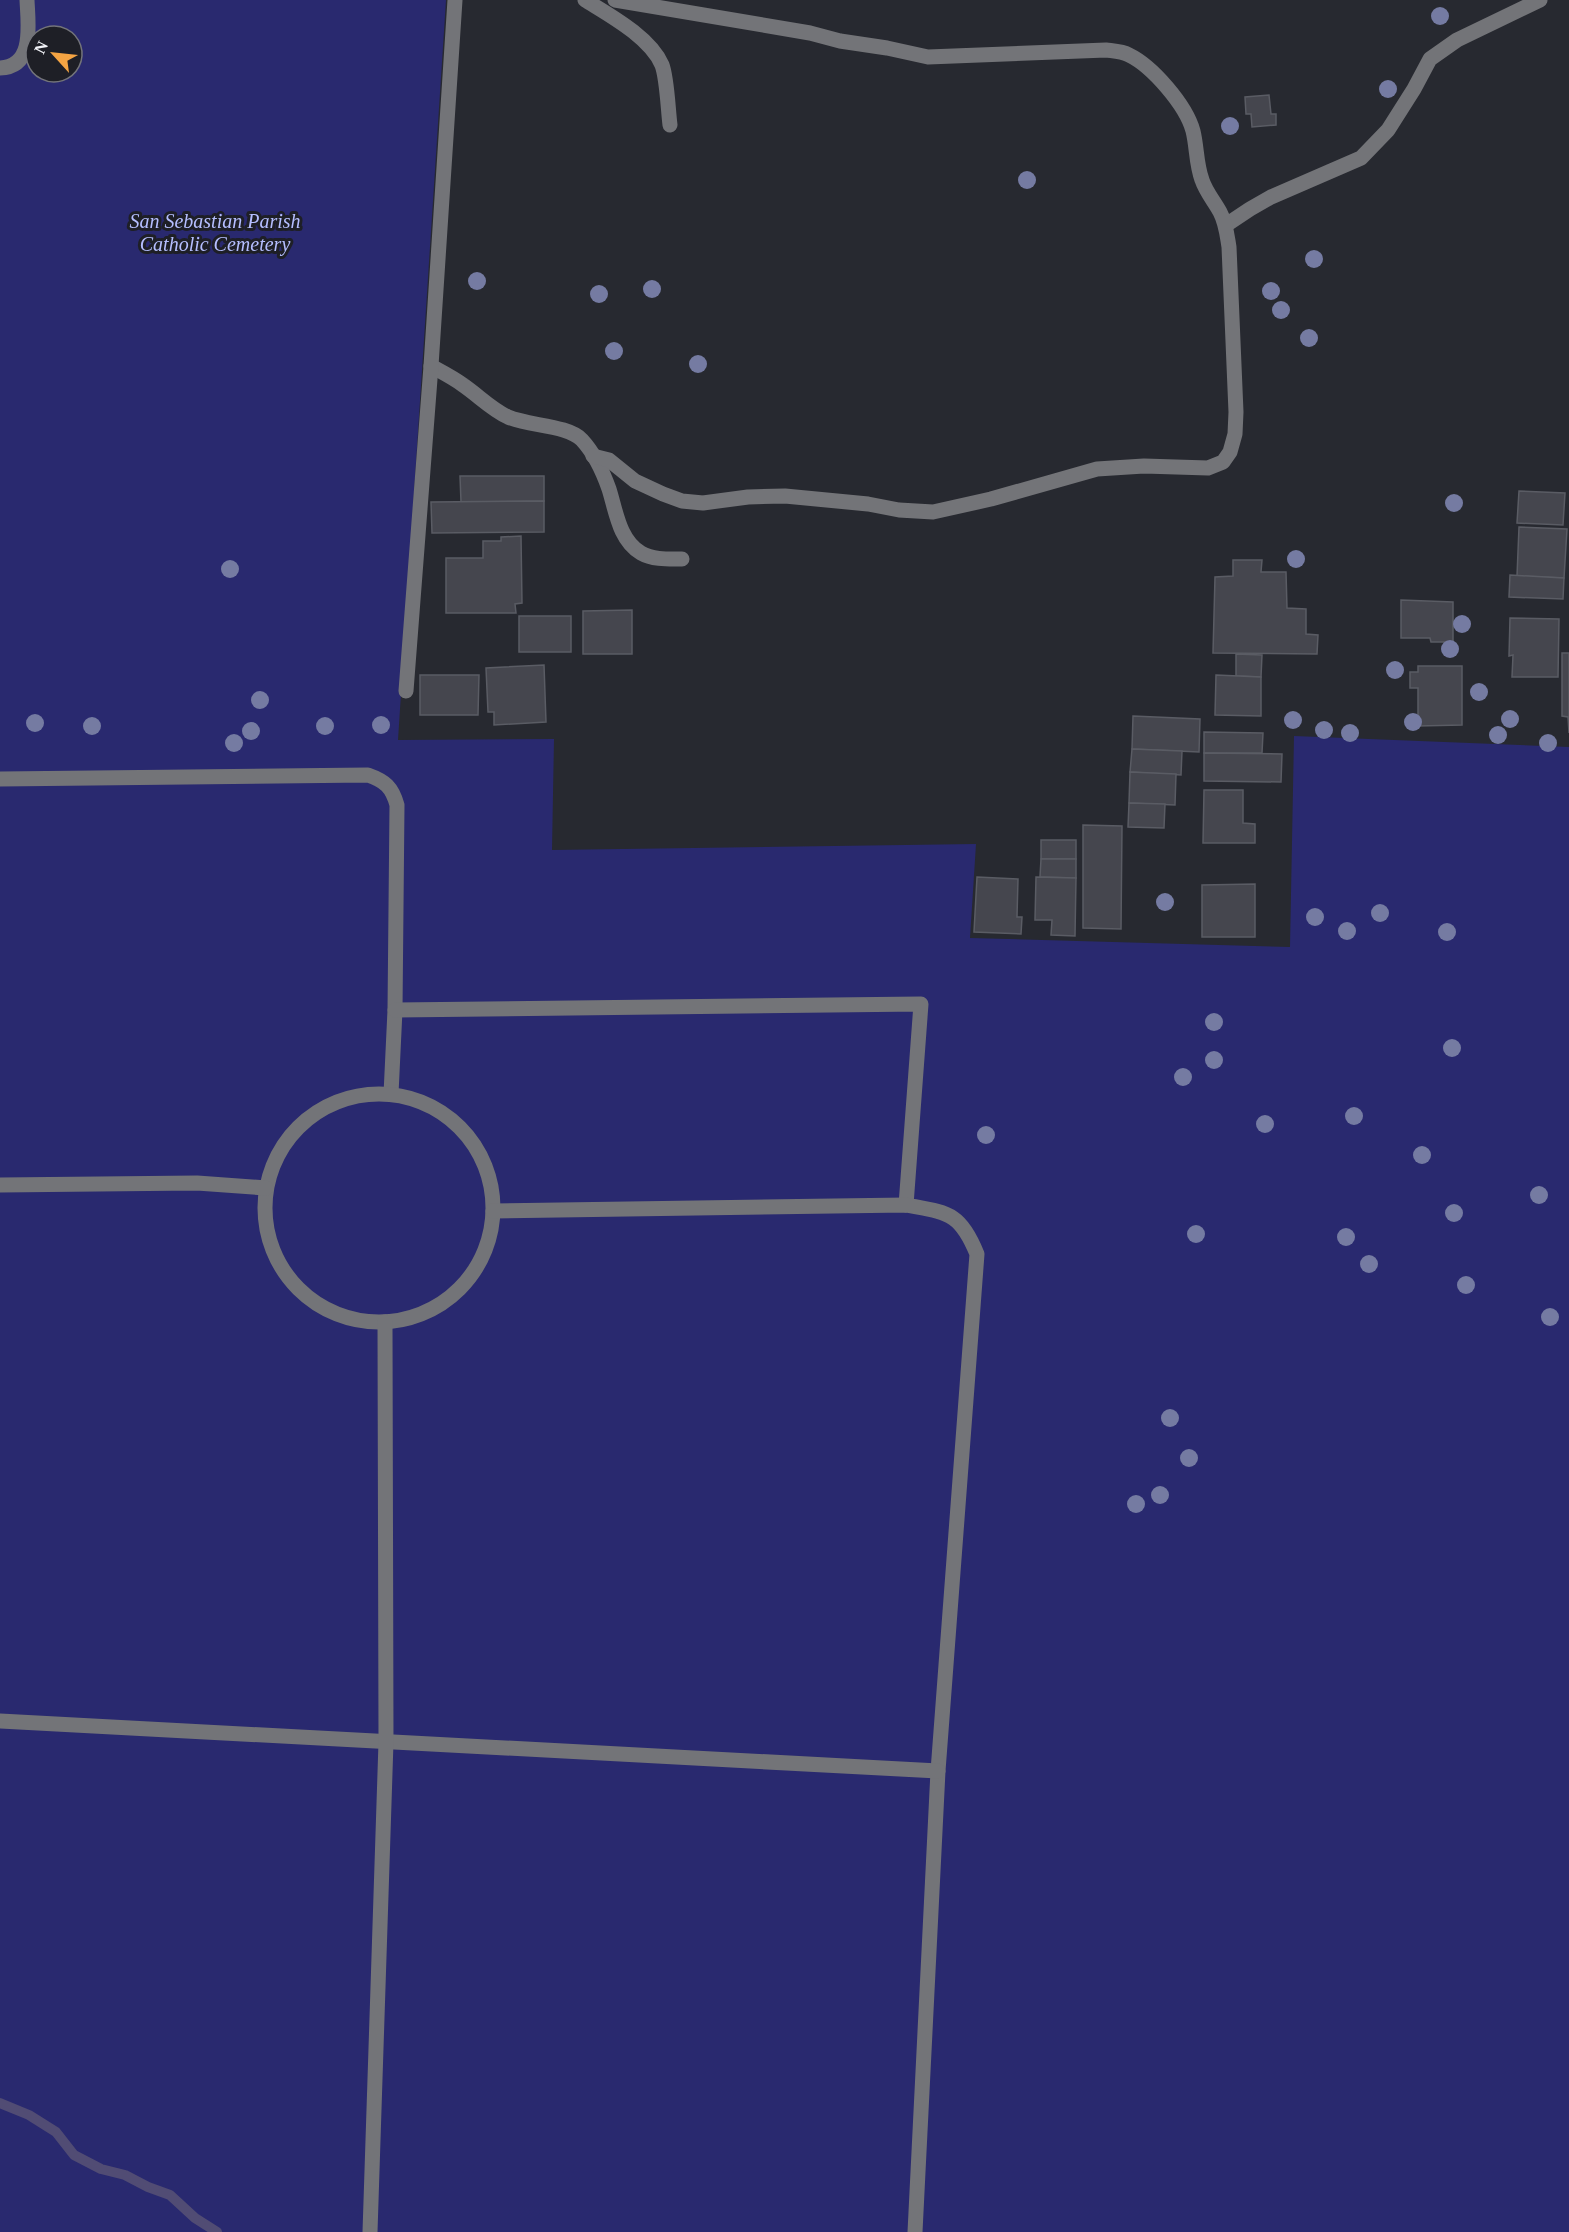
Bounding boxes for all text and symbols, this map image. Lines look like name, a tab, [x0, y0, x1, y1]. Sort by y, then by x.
north arrow	[24, 24, 84, 84]
text: N	[31, 38, 51, 56]
park label: San Sebastian Parish Catholic Cemetery	[129, 210, 301, 256]

